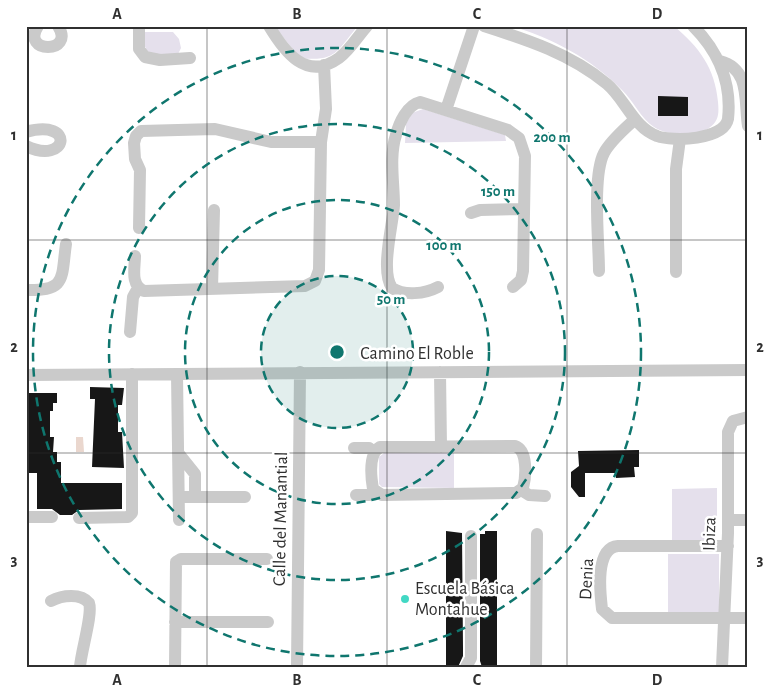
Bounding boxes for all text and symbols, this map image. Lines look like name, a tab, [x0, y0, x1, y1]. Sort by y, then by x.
text: A	[112, 6, 122, 22]
text: B	[292, 6, 302, 22]
text: C	[473, 6, 482, 22]
text: D	[652, 6, 663, 22]
text: 1	[11, 127, 17, 143]
text: 1	[757, 127, 763, 143]
text: 200 m	[533, 130, 571, 145]
text: 150 m	[481, 184, 515, 199]
text: 100 m	[426, 238, 462, 253]
text: 50 m	[377, 292, 405, 307]
text: 2	[10, 339, 18, 355]
text: 2	[756, 339, 764, 355]
centre of rings	[328, 343, 346, 361]
street label: Camino El Roble	[360, 345, 474, 363]
street label: Calle del Manantial	[271, 452, 291, 586]
street label: Ibiza	[700, 517, 720, 551]
text: 3	[11, 552, 18, 568]
text: 3	[757, 552, 764, 568]
street label: Denia	[577, 558, 597, 600]
place label: Escuela Básica Montahue	[415, 580, 515, 619]
marker: Escuela Básica Montahue	[399, 593, 411, 605]
text: A	[112, 672, 122, 688]
text: B	[292, 672, 302, 688]
text: C	[473, 672, 482, 688]
text: D	[652, 672, 663, 688]

